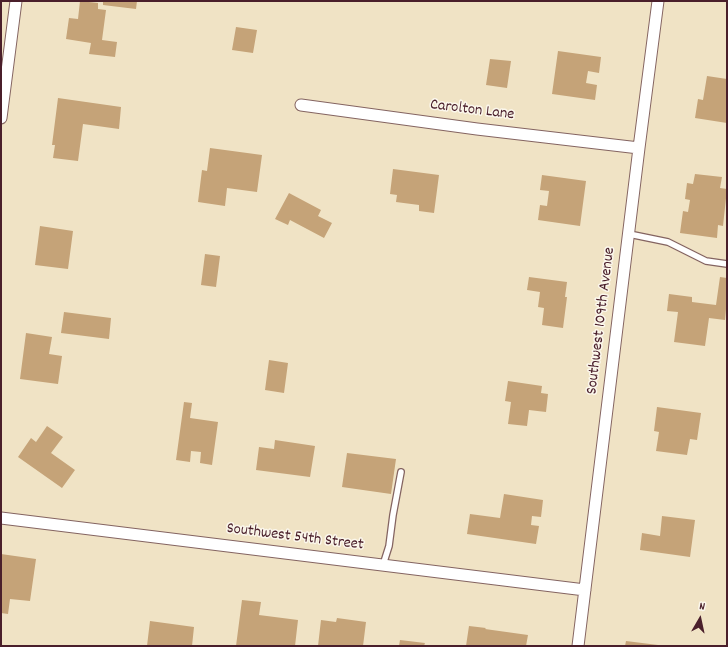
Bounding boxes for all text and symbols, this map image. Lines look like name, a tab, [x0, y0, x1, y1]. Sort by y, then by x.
street label: Carolton Lane	[429, 96, 515, 126]
street label: Southwest 109th Avenue	[583, 246, 621, 396]
street label: Southwest 54th Street	[225, 520, 365, 556]
north arrow	[680, 599, 720, 639]
text: N	[698, 599, 706, 615]

